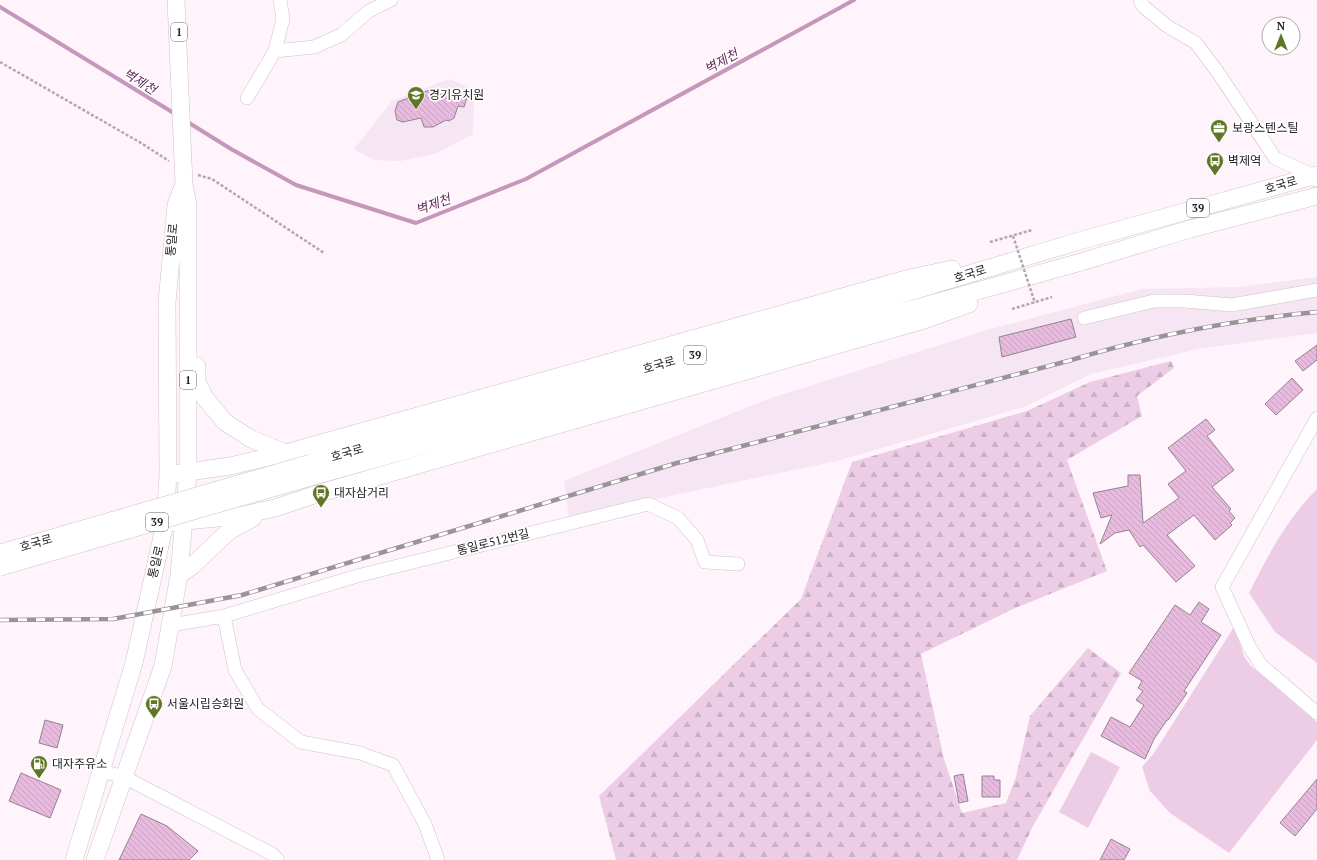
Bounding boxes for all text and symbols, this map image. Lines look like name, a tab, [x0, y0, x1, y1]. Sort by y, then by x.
north arrow	[1261, 16, 1301, 56]
text: N	[1277, 19, 1286, 33]
road number: 1	[171, 23, 187, 41]
water label: 벽제천	[701, 44, 742, 78]
water label: 벽제천	[120, 64, 161, 99]
school or university icon: 경기유치원	[406, 85, 426, 110]
place label: 경기유치원	[429, 87, 484, 102]
office icon: 보광스텐스틸	[1209, 118, 1229, 143]
place label: 보광스텐스틸	[1232, 120, 1298, 135]
bus stop icon: 벽제역	[1205, 151, 1225, 176]
place label: 벽제역	[1228, 153, 1261, 168]
street label: 호국로	[1263, 173, 1299, 196]
water label: 벽제천	[413, 189, 454, 219]
road number: 39	[1187, 199, 1209, 217]
street label: 통일로	[163, 223, 180, 257]
street label: 호국로	[952, 262, 988, 286]
road number: 39	[684, 346, 706, 364]
street label: 호국로	[641, 353, 677, 376]
road number: 1	[180, 371, 196, 389]
street label: 호국로	[329, 441, 365, 464]
bus stop icon: 대자삼거리	[311, 483, 331, 508]
place label: 대자삼거리	[334, 485, 389, 500]
road number: 39	[146, 513, 168, 531]
street label: 통일로512번길	[455, 525, 531, 558]
street label: 호국로	[18, 531, 54, 554]
street label: 통일로	[144, 544, 167, 580]
bus stop icon: 서울시립승화원	[144, 694, 164, 719]
place label: 서울시립승화원	[167, 696, 244, 711]
fuel station icon: 대자주유소	[29, 754, 49, 779]
place label: 대자주유소	[52, 756, 107, 771]

